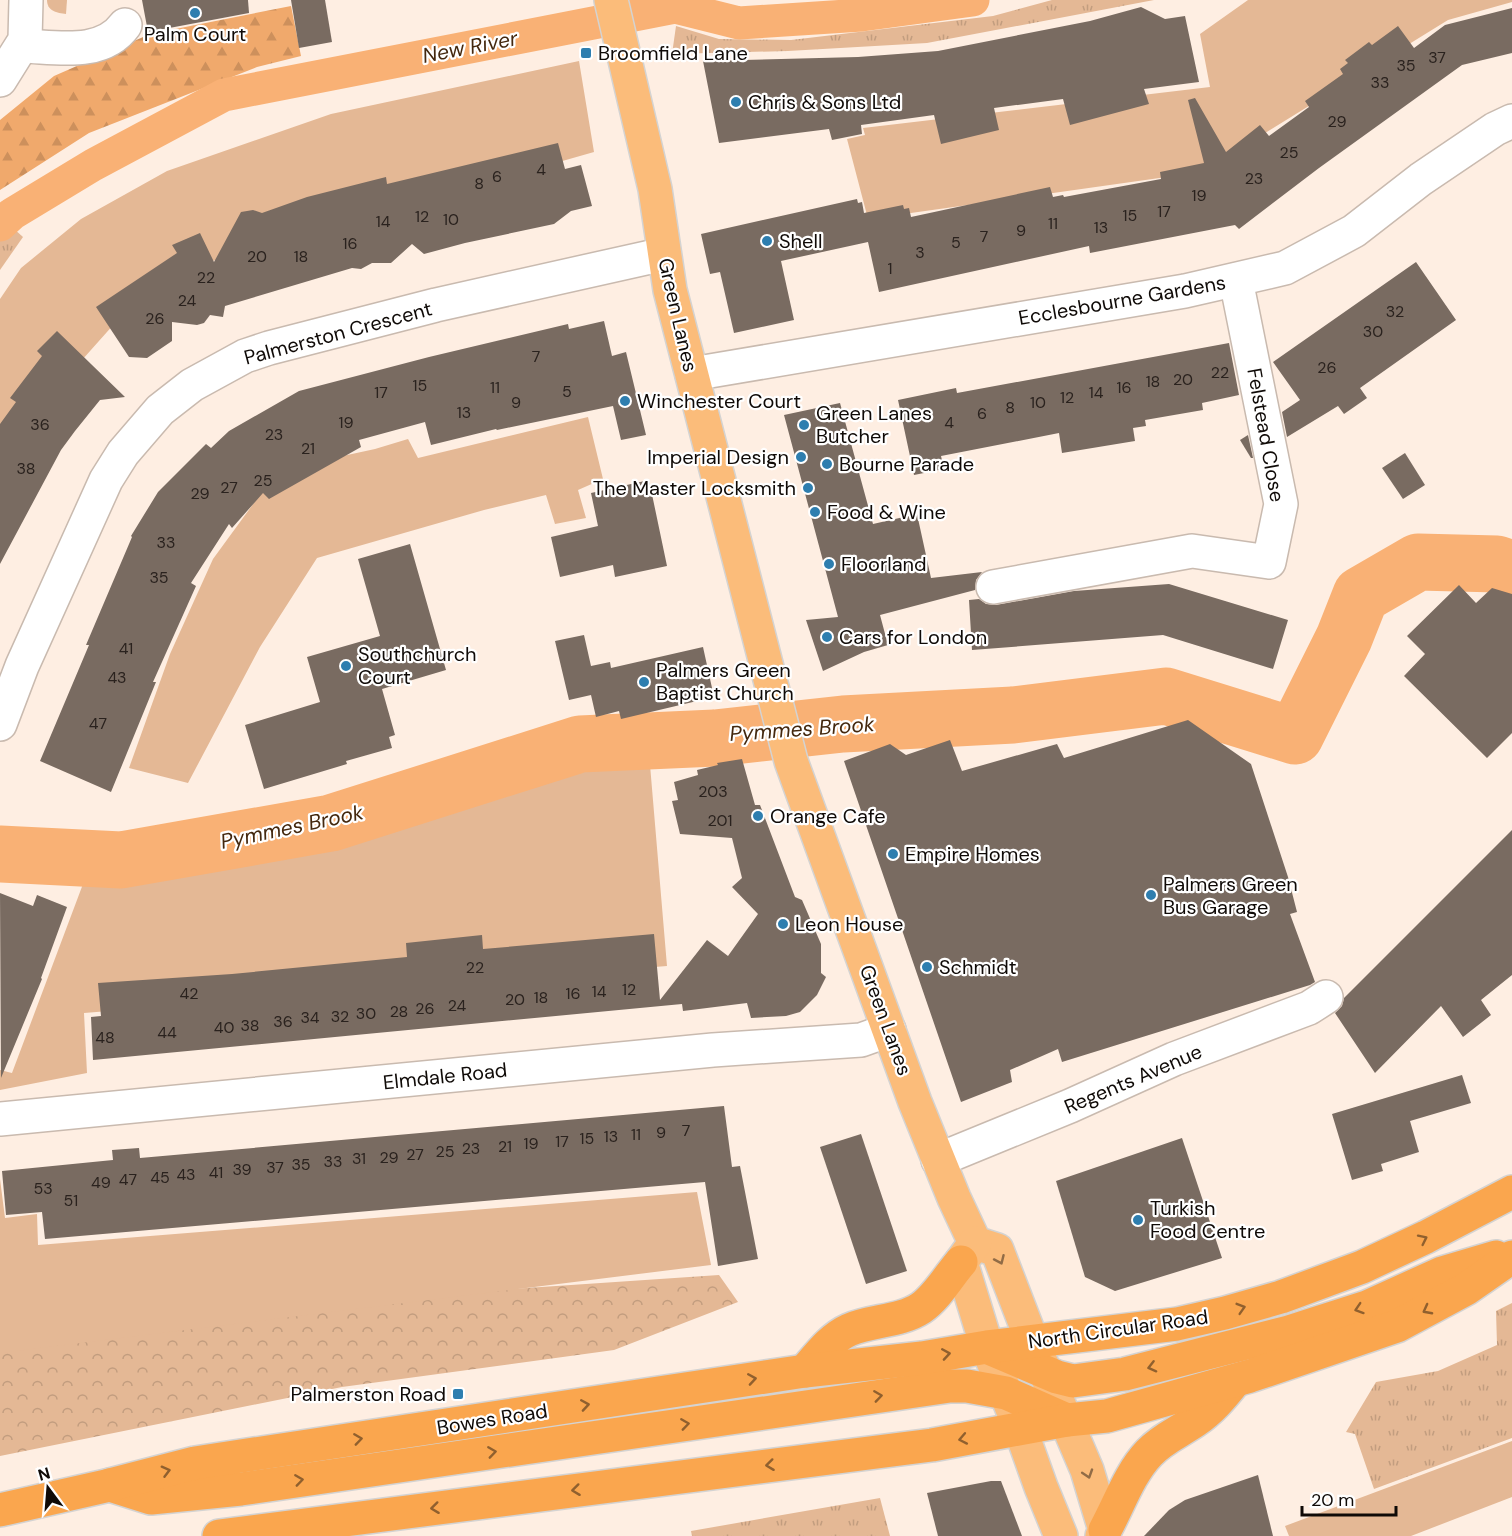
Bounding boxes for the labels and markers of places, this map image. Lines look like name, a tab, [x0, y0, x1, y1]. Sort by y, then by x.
marker: Palm Court	[188, 6, 202, 20]
place label: Palm Court	[144, 21, 246, 47]
place label: Broomfield Lane	[598, 40, 748, 66]
marker: Broomfield Lane	[579, 46, 593, 60]
place label: Chris & Sons Ltd	[748, 89, 901, 115]
marker: Chris & Sons Ltd	[729, 95, 743, 109]
place label: Shell	[779, 228, 822, 254]
marker: Shell	[760, 234, 774, 248]
place label: Winchester Court	[637, 388, 801, 414]
marker: Winchester Court	[618, 394, 632, 408]
place label: Green Lanes Butcher	[816, 400, 932, 449]
marker: Green Lanes Butcher	[797, 418, 811, 432]
place label: Imperial Design	[647, 444, 789, 470]
marker: Imperial Design	[794, 450, 808, 464]
place label: Bourne Parade	[839, 451, 974, 477]
marker: Bourne Parade	[820, 457, 834, 471]
place label: The Master Locksmith	[593, 475, 796, 501]
marker: The Master Locksmith	[801, 481, 815, 495]
place label: Food & Wine	[827, 499, 946, 525]
marker: Food & Wine	[808, 505, 822, 519]
place label: Floorland	[841, 551, 927, 577]
marker: Floorland	[822, 557, 836, 571]
place label: Cars for London	[839, 624, 987, 650]
marker: Cars for London	[820, 630, 834, 644]
place label: Southchurch Court	[358, 641, 477, 690]
place label: Palmers Green Baptist Church	[656, 657, 794, 706]
marker: Southchurch Court	[339, 659, 353, 673]
marker: Palmers Green Baptist Church	[637, 675, 651, 689]
place label: Orange Cafe	[770, 803, 886, 829]
marker: Orange Cafe	[751, 809, 765, 823]
place label: Empire Homes	[905, 841, 1040, 867]
marker: Empire Homes	[886, 847, 900, 861]
place label: Palmers Green Bus Garage	[1163, 871, 1298, 920]
marker: Palmers Green Bus Garage	[1144, 888, 1158, 902]
place label: Leon House	[795, 911, 903, 937]
marker: Leon House	[776, 917, 790, 931]
place label: Schmidt	[939, 954, 1017, 980]
marker: Schmidt	[920, 960, 934, 974]
place label: Turkish Food Centre	[1150, 1195, 1265, 1244]
marker: Turkish Food Centre	[1131, 1213, 1145, 1227]
place label: Palmerston Road	[291, 1381, 446, 1407]
marker: Palmerston Road	[451, 1387, 465, 1401]

